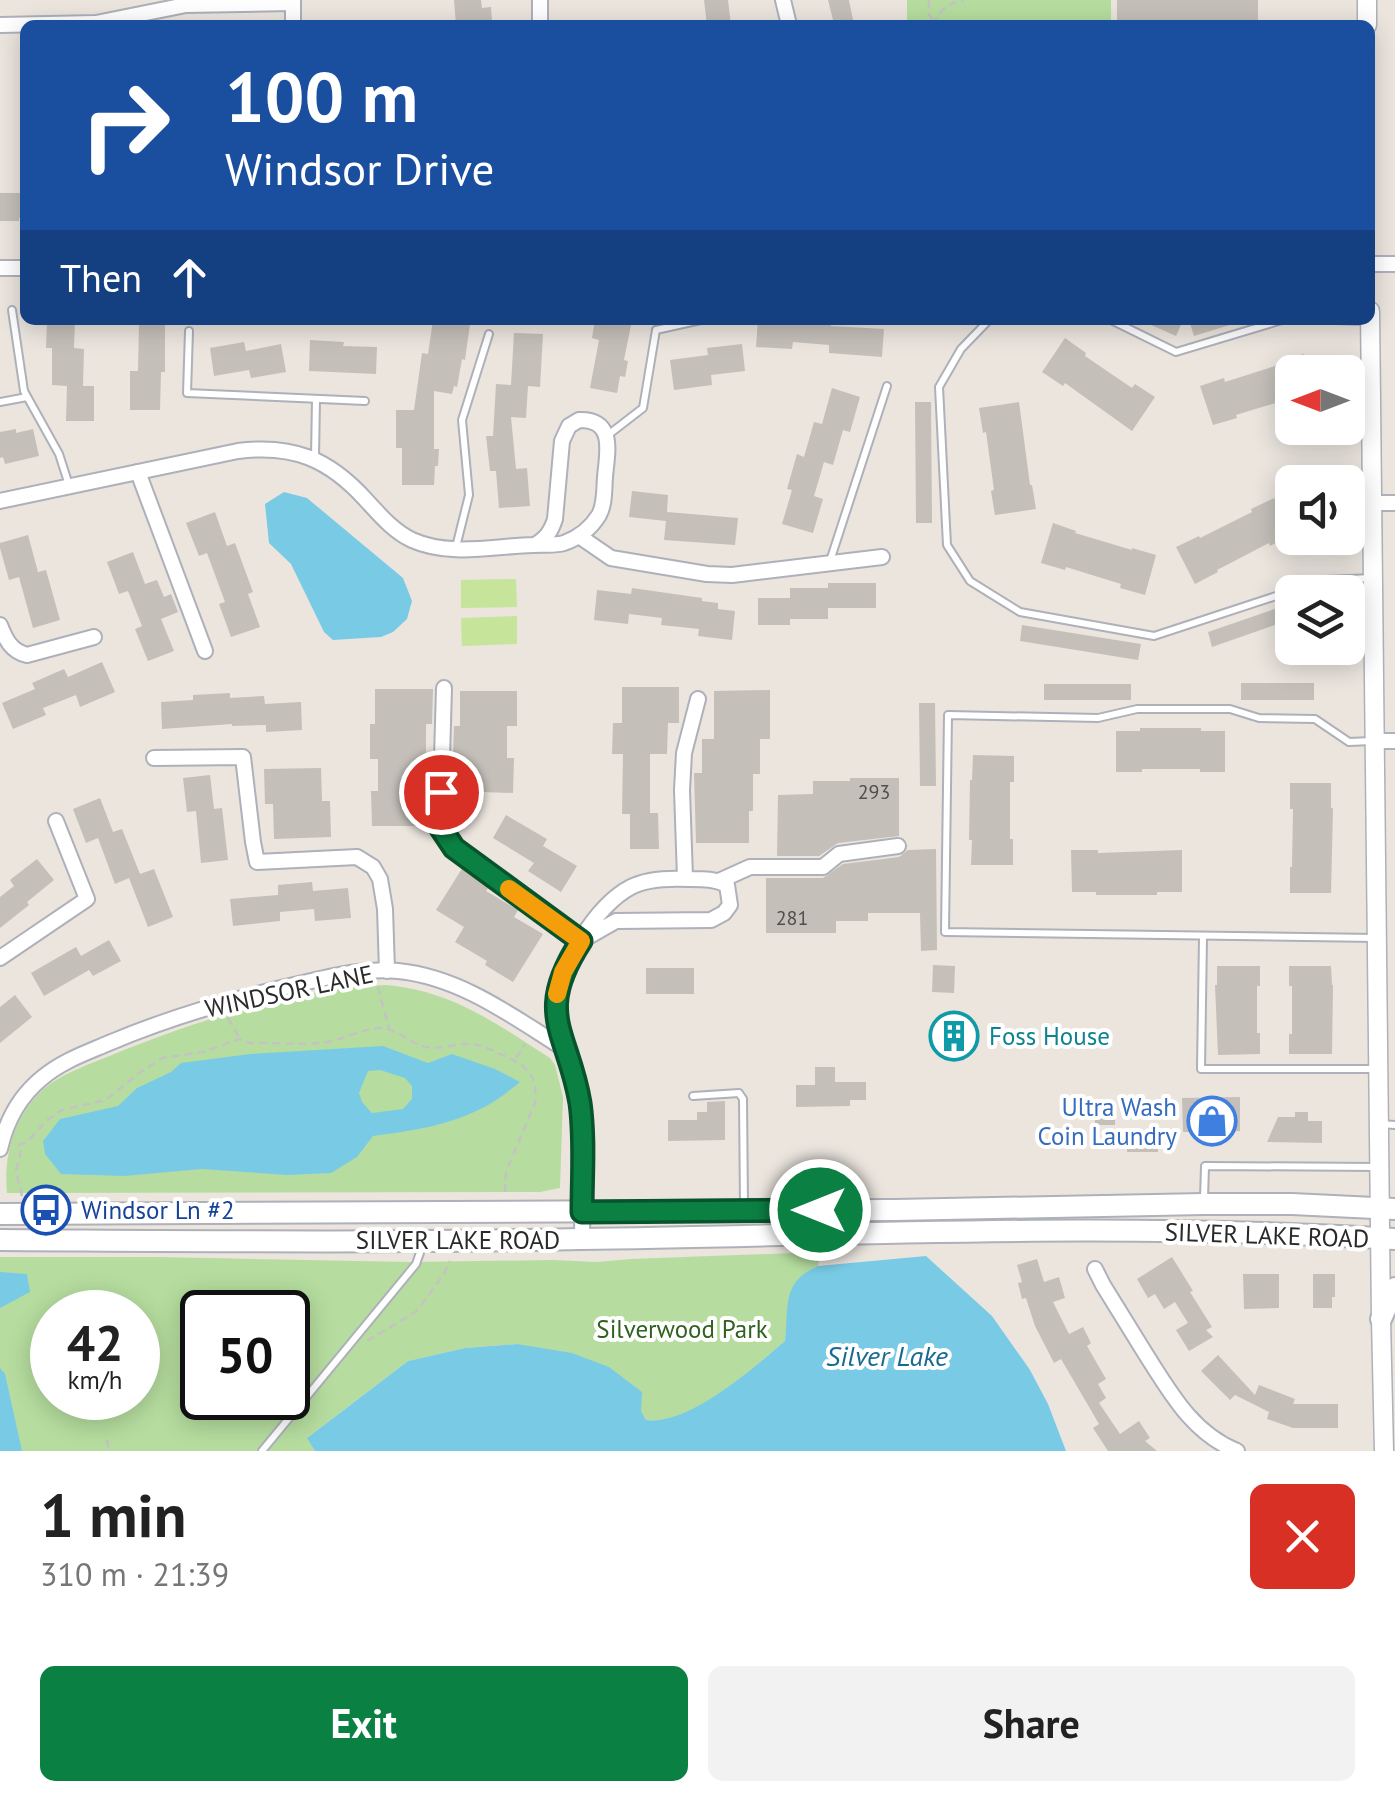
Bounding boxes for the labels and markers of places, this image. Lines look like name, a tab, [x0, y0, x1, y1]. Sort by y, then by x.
pin	[399, 750, 484, 835]
building icon: Foss House	[928, 1010, 980, 1062]
place label: Foss House	[989, 1020, 1110, 1052]
place label: Ultra Wash Coin Laundry	[1038, 1091, 1177, 1152]
shop icon: Ultra Wash Coin Laundry	[1186, 1095, 1238, 1147]
bus stop icon: Windsor Ln #2	[20, 1184, 72, 1236]
place label: Windsor Ln #2	[81, 1194, 235, 1226]

